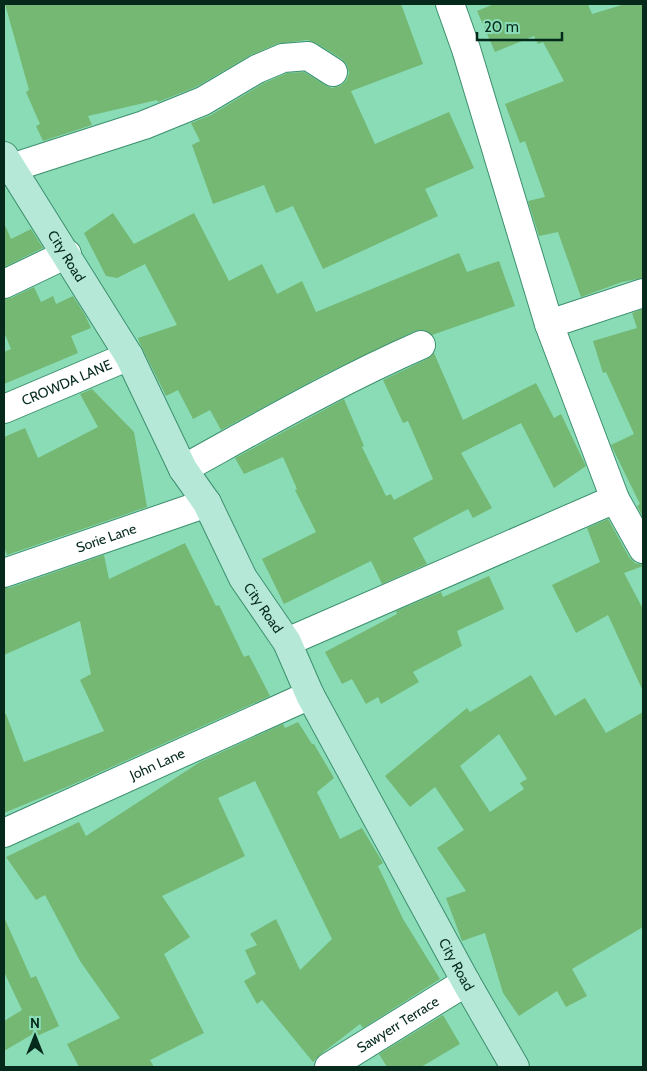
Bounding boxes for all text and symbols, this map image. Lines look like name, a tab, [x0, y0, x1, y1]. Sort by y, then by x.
scale bar	[477, 10, 562, 42]
text: 20 m	[484, 18, 519, 36]
street label: City Road	[44, 227, 89, 285]
street label: CROWDA LANE	[19, 355, 115, 409]
street label: Sorie Lane	[74, 519, 139, 556]
street label: City Road	[240, 579, 287, 636]
street label: John Lane	[126, 744, 187, 785]
street label: City Road	[435, 935, 478, 994]
street label: Sawyerr Terrace	[353, 992, 442, 1057]
north arrow	[10, 1011, 60, 1061]
text: N	[30, 1014, 40, 1032]

